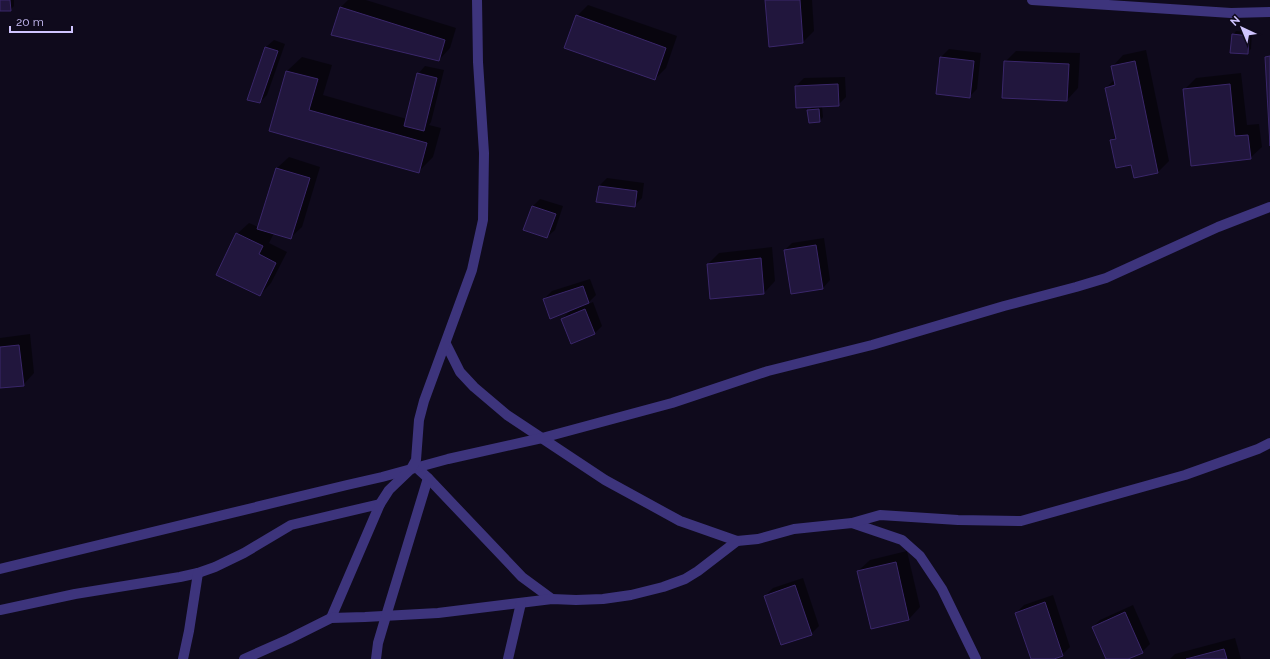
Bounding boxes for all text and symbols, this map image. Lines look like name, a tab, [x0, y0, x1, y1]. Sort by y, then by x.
scale bar	[10, 8, 72, 34]
north arrow	[1222, 8, 1262, 48]
text: N	[1228, 14, 1243, 29]
text: 20 m	[16, 15, 44, 29]

